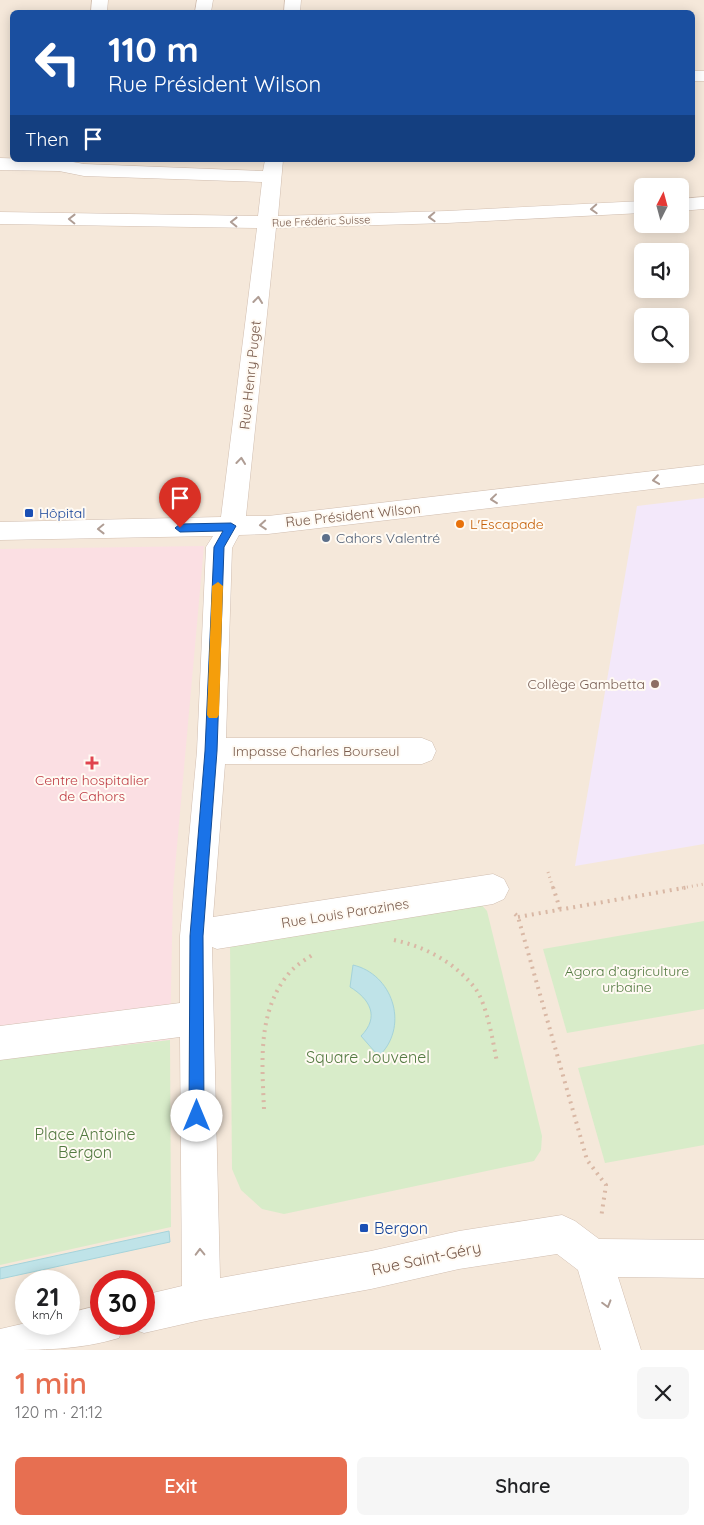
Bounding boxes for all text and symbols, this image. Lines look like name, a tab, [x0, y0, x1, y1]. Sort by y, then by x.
text: 110 m	[108, 27, 199, 71]
icon: left	[25, 30, 90, 95]
text: Rue Président Wilson	[108, 70, 321, 98]
icon: arrive	[79, 125, 107, 153]
text: Then	[25, 127, 69, 151]
north arrow	[634, 178, 689, 232]
map controls	[634, 178, 689, 363]
one-way arrow	[590, 204, 598, 215]
street label: Rue Frédéric Suisse	[271, 212, 371, 230]
one-way arrow	[427, 212, 435, 223]
one-way arrow	[67, 214, 75, 224]
one-way arrow	[230, 217, 238, 227]
button: sound	[634, 243, 689, 298]
one-way arrow	[252, 295, 263, 303]
button: search	[634, 308, 689, 363]
street label: Rue Henry Puget	[235, 319, 265, 430]
one-way arrow	[235, 457, 246, 465]
one-way arrow	[651, 474, 659, 485]
pin	[159, 477, 201, 528]
icon: arrive	[166, 484, 194, 512]
one-way arrow	[490, 493, 498, 504]
street label: Rue Président Wilson	[285, 499, 421, 531]
place label: Hôpital	[39, 504, 85, 522]
marker: Hôpital	[23, 507, 35, 519]
place label: L'Escapade	[470, 515, 544, 533]
marker: L'Escapade	[454, 518, 466, 530]
one-way arrow	[259, 519, 267, 530]
one-way arrow	[97, 524, 105, 535]
place label: Cahors Valentré	[336, 529, 440, 547]
marker: Cahors Valentré	[320, 532, 332, 544]
place label: Collège Gambetta	[528, 675, 645, 693]
marker: Collège Gambetta	[649, 678, 661, 690]
street label: Impasse Charles Bourseul	[232, 742, 400, 760]
marker: Centre hospitalier de Cahors	[85, 756, 99, 770]
place label: Centre hospitalier de Cahors	[35, 771, 150, 805]
street label: Rue Louis Parazines	[280, 894, 410, 932]
park label: Agora d’agriculture urbaine	[565, 962, 689, 996]
park label: Square Jouvenel	[306, 1047, 430, 1067]
position arrow	[170, 1089, 222, 1141]
park label: Place Antoine Bergon	[35, 1124, 135, 1162]
place label: Bergon	[374, 1218, 428, 1238]
marker: Bergon	[358, 1222, 370, 1234]
street label: Rue Saint-Géry	[369, 1237, 483, 1279]
one-way arrow	[195, 1248, 206, 1256]
speed limit sign: 30	[90, 1270, 155, 1335]
text: 21	[36, 1281, 59, 1312]
one-way arrow	[602, 1299, 612, 1307]
text: km/h	[32, 1307, 63, 1322]
text: 1 min	[15, 1364, 87, 1402]
button: close	[637, 1367, 689, 1419]
text: 120 m · 21:12	[15, 1402, 103, 1422]
button: Exit	[15, 1457, 347, 1515]
button: Share	[357, 1457, 689, 1515]

